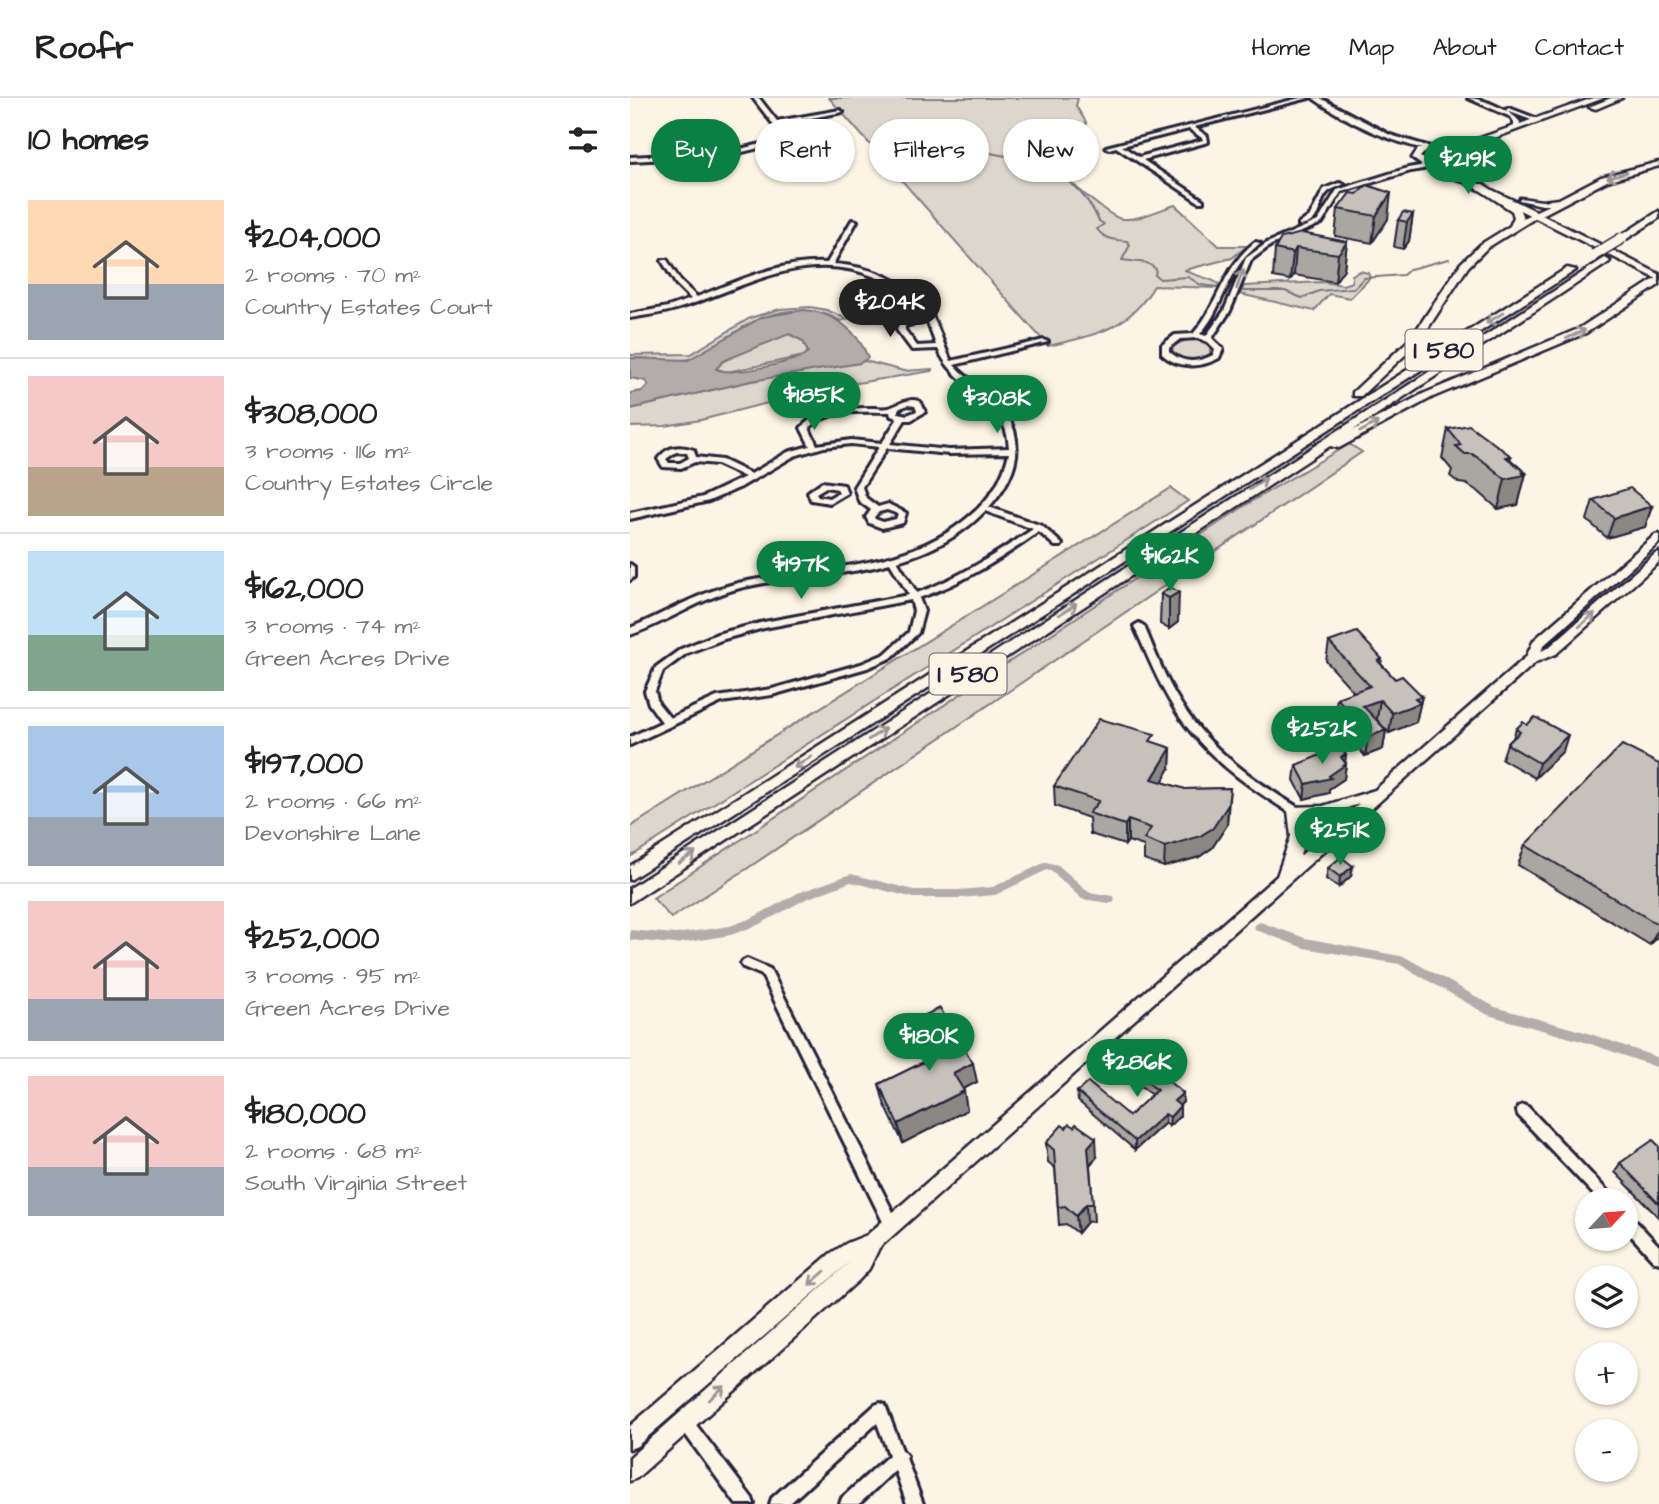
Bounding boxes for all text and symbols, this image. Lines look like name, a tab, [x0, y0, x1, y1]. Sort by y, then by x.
text: Roofr	[35, 25, 133, 71]
text: Home	[1251, 31, 1311, 65]
text: Map	[1349, 31, 1394, 65]
text: About	[1432, 31, 1497, 65]
text: Contact	[1535, 31, 1624, 65]
text: 10 homes	[28, 119, 149, 161]
chip: Buy	[651, 119, 741, 182]
chip: Rent	[755, 119, 855, 182]
chip: Filters	[869, 119, 989, 182]
chip: New	[1003, 119, 1099, 182]
icon: filters	[564, 121, 602, 159]
pin: $219K	[1419, 136, 1517, 196]
text: $219K	[1440, 143, 1496, 175]
one-way arrow	[1607, 170, 1629, 183]
text: $204,000	[245, 217, 380, 259]
icon: home	[84, 228, 168, 312]
text: 2 rooms · 70 m²	[245, 259, 421, 291]
one-way arrow	[1235, 268, 1247, 290]
pin: $204K	[841, 280, 939, 339]
text: $204K	[855, 286, 925, 318]
text: Country Estates Court	[245, 291, 493, 323]
one-way arrow	[1486, 311, 1506, 325]
one-way arrow	[1565, 327, 1586, 340]
road number: I 580	[1406, 330, 1482, 370]
pin: $185K	[765, 372, 863, 432]
pin: $308K	[948, 376, 1046, 435]
text: $185K	[784, 379, 844, 411]
text: $308K	[963, 382, 1031, 414]
text: $308,000	[245, 393, 377, 435]
icon: home	[84, 404, 168, 488]
one-way arrow	[1358, 420, 1378, 434]
text: 3 rooms · 116 m²	[245, 435, 412, 467]
text: Country Estates Circle	[245, 467, 493, 499]
one-way arrow	[1248, 477, 1267, 492]
pin: $162K	[1121, 533, 1219, 593]
text: $162K	[1141, 540, 1199, 572]
pin: $197K	[752, 542, 850, 601]
text: $197K	[773, 548, 829, 580]
text: $162,000	[245, 568, 364, 610]
icon: home	[84, 579, 168, 663]
one-way arrow	[1058, 602, 1077, 616]
text: 3 rooms · 74 m²	[245, 610, 421, 642]
one-way arrow	[1578, 612, 1596, 628]
text: Green Acres Drive	[245, 642, 450, 674]
road number: I 580	[930, 654, 1006, 694]
pin: $252K	[1273, 706, 1371, 766]
text: $252K	[1287, 713, 1357, 745]
one-way arrow	[867, 726, 887, 740]
text: $197,000	[245, 743, 363, 785]
icon: home	[84, 754, 168, 838]
one-way arrow	[794, 755, 814, 769]
text: 2 rooms · 66 m²	[245, 785, 422, 817]
pin: $251K	[1291, 808, 1389, 867]
text: $251K	[1310, 814, 1370, 846]
text: Devonshire Lane	[245, 817, 421, 849]
one-way arrow	[677, 851, 696, 865]
text: $252,000	[245, 918, 379, 960]
icon: home	[84, 929, 168, 1013]
text: 3 rooms · 95 m²	[245, 960, 421, 992]
text: Green Acres Drive	[245, 992, 450, 1024]
pin: $180K	[880, 1014, 978, 1073]
text: $180K	[899, 1020, 959, 1052]
pin: $286K	[1088, 1040, 1186, 1099]
text: $286K	[1102, 1046, 1172, 1078]
text: $180,000	[245, 1093, 366, 1135]
icon: home	[84, 1104, 168, 1188]
text: 2 rooms · 68 m²	[245, 1135, 422, 1167]
text: South Virginia Street	[245, 1167, 467, 1199]
north arrow	[1575, 1188, 1638, 1251]
map controls	[1575, 1188, 1638, 1482]
button: layers	[1575, 1265, 1638, 1328]
one-way arrow	[808, 1270, 826, 1286]
button: +	[1575, 1342, 1638, 1405]
one-way arrow	[708, 1385, 726, 1401]
button: −	[1575, 1419, 1638, 1482]

